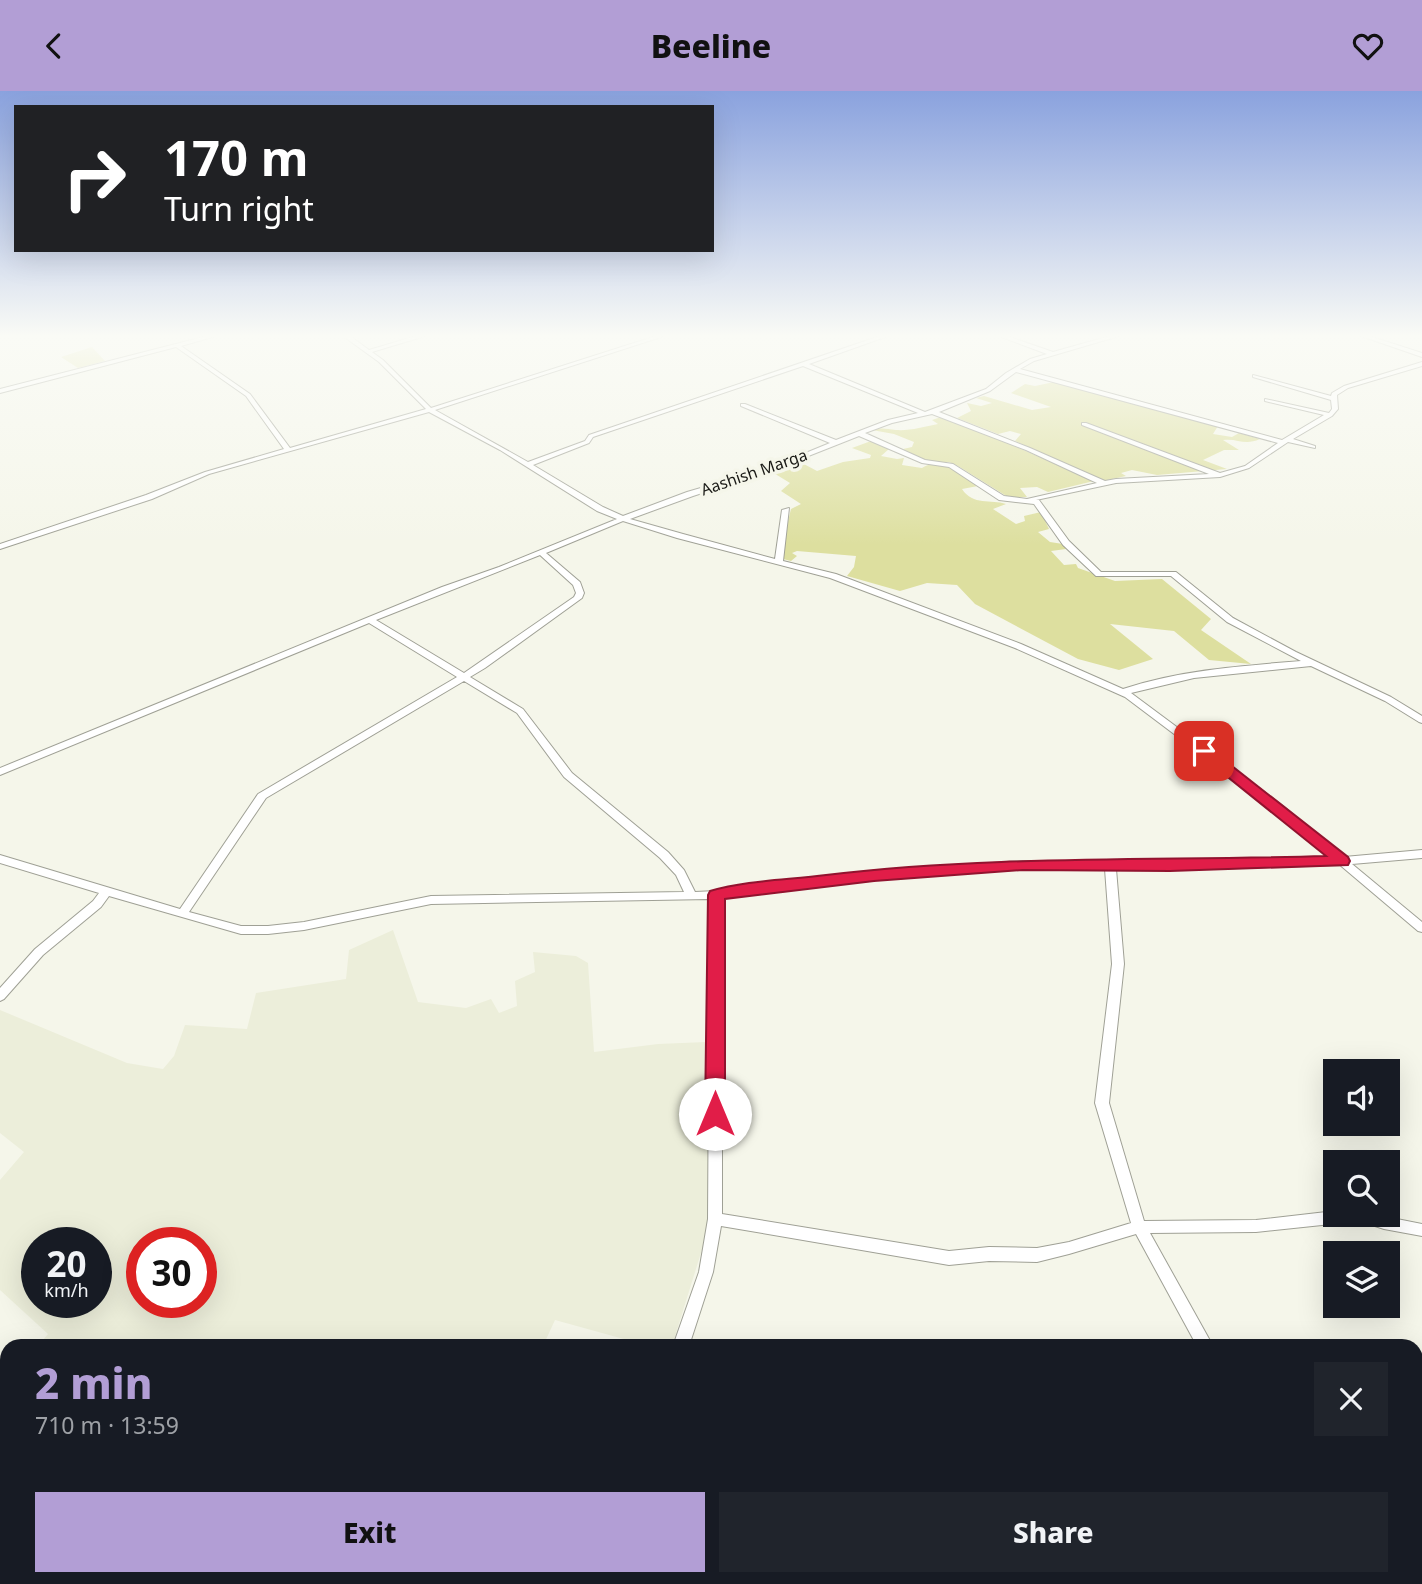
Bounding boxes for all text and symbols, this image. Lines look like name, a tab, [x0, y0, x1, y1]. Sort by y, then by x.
text: Beeline	[651, 24, 771, 67]
icon: back	[35, 27, 73, 65]
icon: heart	[1349, 27, 1387, 65]
text: 170 m	[164, 124, 309, 190]
icon: right	[49, 133, 140, 224]
text: Turn right	[164, 187, 314, 230]
street label: Aashish Marga	[698, 443, 810, 501]
pin	[1174, 721, 1234, 781]
icon: arrive	[1185, 732, 1223, 770]
map controls	[1323, 1059, 1400, 1318]
button: sound	[1323, 1059, 1400, 1136]
position arrow	[678, 1077, 752, 1151]
button: search	[1323, 1150, 1400, 1227]
speed limit sign: 30	[126, 1227, 217, 1318]
text: 20	[46, 1240, 87, 1287]
button: layers	[1323, 1241, 1400, 1318]
text: km/h	[44, 1278, 89, 1302]
text: 2 min	[35, 1354, 152, 1411]
button: close	[1314, 1362, 1388, 1436]
text: 710 m · 13:59	[35, 1409, 179, 1441]
button: Exit	[35, 1492, 705, 1572]
button: Share	[719, 1492, 1388, 1572]

